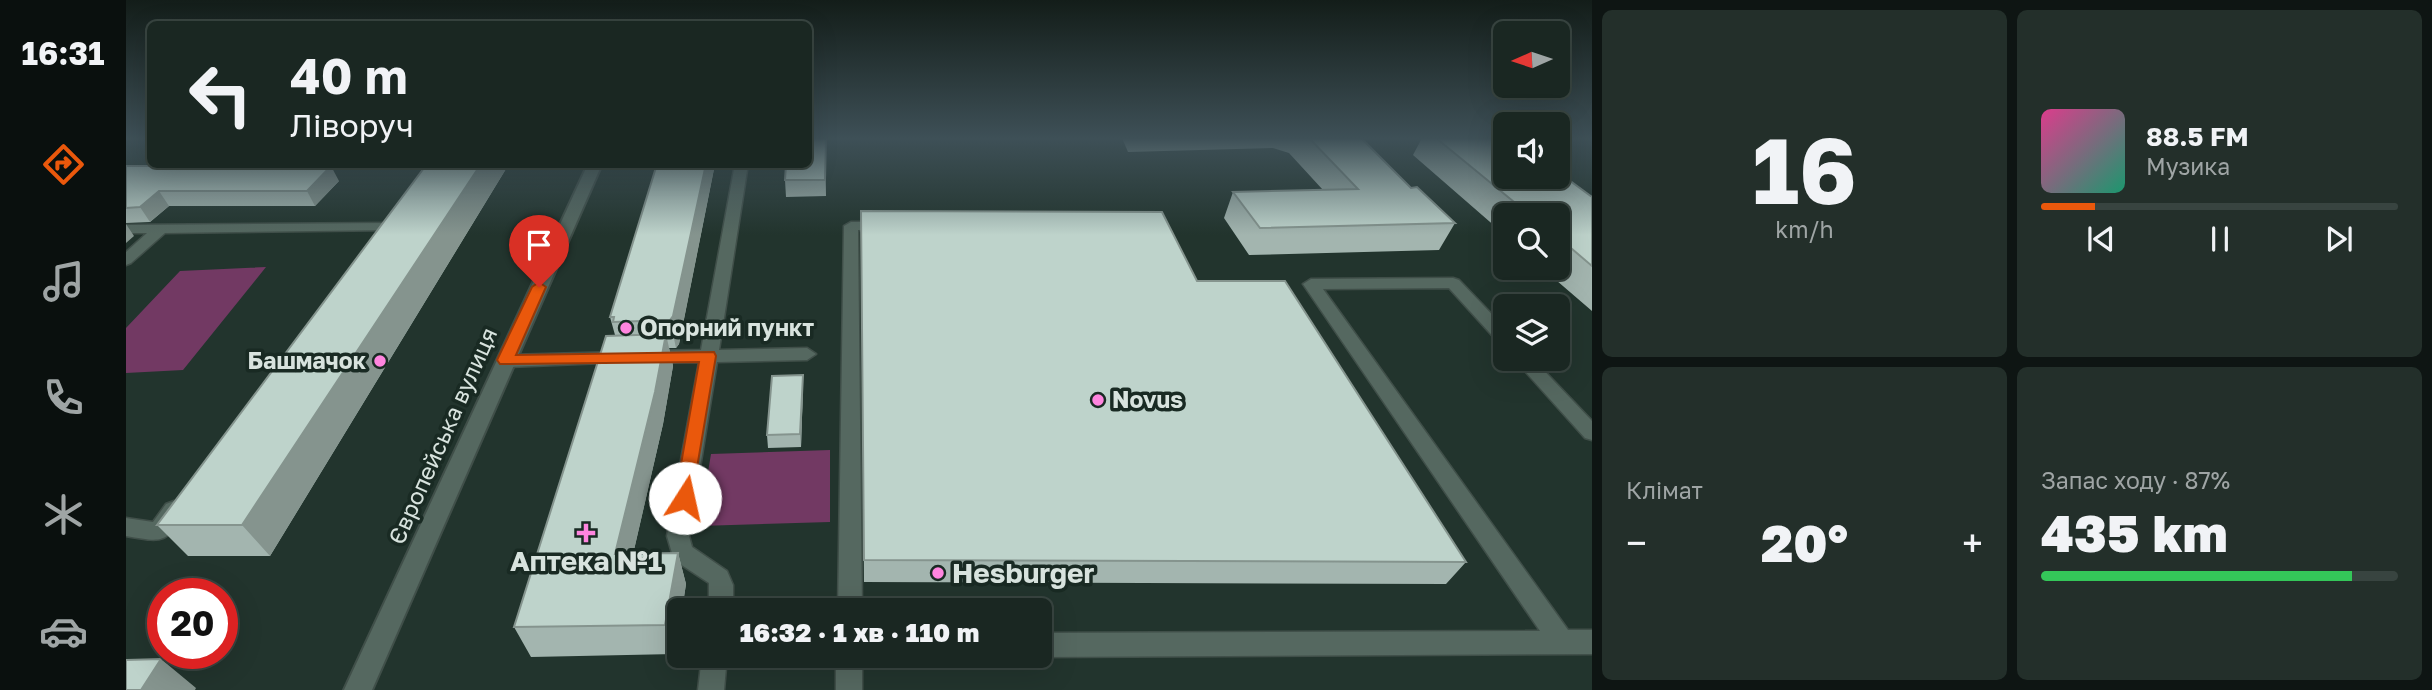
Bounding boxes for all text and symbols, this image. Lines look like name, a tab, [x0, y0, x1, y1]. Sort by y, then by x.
north arrow	[1493, 21, 1570, 98]
map controls	[1493, 21, 1570, 371]
text: 16:31	[21, 34, 105, 72]
text: 40 m	[290, 46, 408, 105]
icon: left	[175, 49, 266, 140]
text: Ліворуч	[290, 106, 414, 144]
button: sound	[1493, 112, 1570, 189]
text: 16	[1752, 115, 1857, 224]
text: 88.5 FM	[2146, 121, 2249, 152]
icon: directions	[39, 140, 88, 189]
text: Музика	[2146, 152, 2230, 180]
button: search	[1493, 203, 1570, 280]
pin	[509, 215, 569, 287]
text: km/h	[1775, 215, 1834, 243]
icon: previous	[2082, 220, 2120, 258]
icon: pause	[2201, 220, 2239, 258]
icon: next	[2320, 220, 2358, 258]
icon: arrive	[520, 226, 558, 264]
icon: music	[39, 257, 88, 306]
button: layers	[1493, 294, 1570, 371]
place label: Опорний пункт	[640, 313, 814, 341]
marker: Опорний пункт	[618, 320, 634, 336]
street label: Європейська вулиця	[382, 323, 502, 548]
place label: Башмачок	[247, 346, 367, 374]
marker: Башмачок	[372, 353, 388, 369]
icon: phone	[39, 373, 88, 422]
place label: Novus	[1112, 385, 1183, 413]
marker: Novus	[1090, 392, 1106, 408]
position arrow	[648, 461, 722, 535]
text: Запас ходу · 87%	[2041, 466, 2230, 494]
text: Клімат	[1626, 476, 1703, 504]
icon: climate	[39, 490, 88, 539]
text: 435 km	[2041, 501, 2228, 563]
text: 20°	[1761, 511, 1848, 573]
text: −	[1626, 520, 1647, 565]
text: +	[1962, 520, 1983, 565]
marker: Аптека №1	[578, 525, 594, 541]
place label: Аптека №1	[510, 544, 662, 577]
place label: Hesburger	[952, 556, 1095, 589]
marker: Hesburger	[930, 565, 946, 581]
speed limit sign: 20	[147, 578, 238, 669]
icon: car	[39, 607, 88, 656]
text: 16:32 · 1 хв · 110 m	[740, 617, 979, 648]

